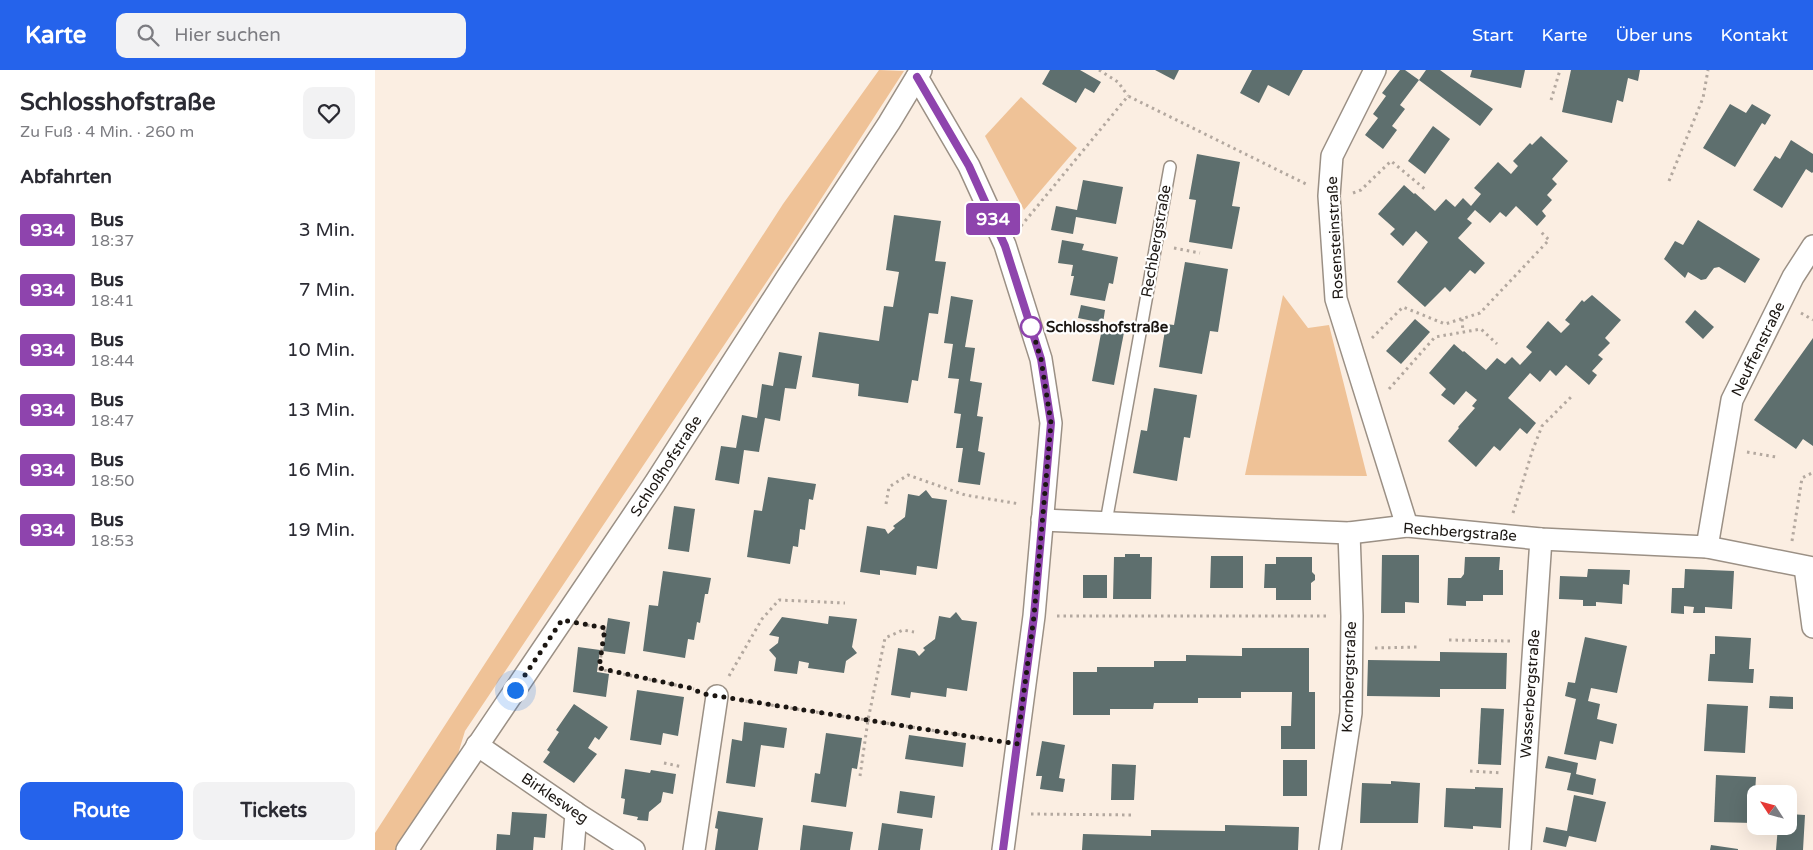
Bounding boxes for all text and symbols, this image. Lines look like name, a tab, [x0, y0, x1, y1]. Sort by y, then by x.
search box	[116, 13, 466, 58]
text: Karte	[25, 21, 86, 50]
icon: search	[134, 21, 162, 49]
text: Hier suchen	[174, 24, 281, 46]
text: Start	[1472, 24, 1513, 46]
text: Karte	[1541, 24, 1587, 46]
text: Über uns	[1615, 24, 1693, 46]
text: Kontakt	[1721, 24, 1788, 46]
button: heart	[303, 87, 355, 139]
text: Schlosshofstraße	[20, 88, 216, 117]
text: Zu Fuß · 4 Min. · 260 m	[20, 122, 194, 142]
text: Abfahrten	[20, 166, 112, 188]
street label: Rosensteinstraße	[1323, 176, 1347, 300]
street label: Rechbergstraße	[1137, 183, 1175, 299]
line badge: 934	[964, 203, 1022, 235]
text: 934	[976, 208, 1010, 230]
text: Bus	[90, 209, 124, 231]
text: 934	[31, 219, 64, 241]
text: 3 Min.	[299, 219, 355, 241]
text: 18:37	[90, 231, 134, 251]
text: Bus	[90, 269, 124, 291]
text: 934	[31, 279, 64, 301]
text: 7 Min.	[299, 279, 355, 301]
text: 18:41	[90, 291, 134, 311]
street label: Neuffenstraße	[1727, 299, 1789, 399]
marker: Schlosshofstraße	[1020, 316, 1042, 338]
place label: Schlosshofstraße	[1046, 318, 1169, 336]
text: Bus	[90, 329, 124, 351]
text: 934	[31, 339, 64, 361]
text: 10 Min.	[287, 339, 355, 361]
text: 18:44	[90, 351, 134, 371]
text: Bus	[90, 389, 124, 411]
text: 934	[31, 399, 64, 421]
text: 13 Min.	[287, 399, 355, 421]
text: 18:47	[90, 411, 134, 431]
street label: Schloßhofstraße	[627, 412, 705, 520]
text: Bus	[90, 449, 124, 471]
text: 934	[31, 459, 64, 481]
text: 16 Min.	[287, 459, 355, 481]
text: 18:50	[90, 471, 134, 491]
text: Bus	[90, 509, 124, 531]
text: 934	[31, 519, 64, 541]
text: 19 Min.	[287, 519, 355, 541]
street label: Rechbergstraße	[1403, 519, 1517, 545]
text: 18:53	[90, 531, 134, 551]
street label: Kornbergstraße	[1338, 621, 1360, 733]
street label: Wasserbergstraße	[1517, 629, 1543, 759]
your location	[503, 678, 528, 703]
street label: Birklesweg	[518, 769, 592, 827]
button: Route	[20, 782, 183, 840]
button: Tickets	[193, 782, 355, 840]
north arrow	[1747, 785, 1797, 835]
map controls	[1747, 785, 1797, 835]

